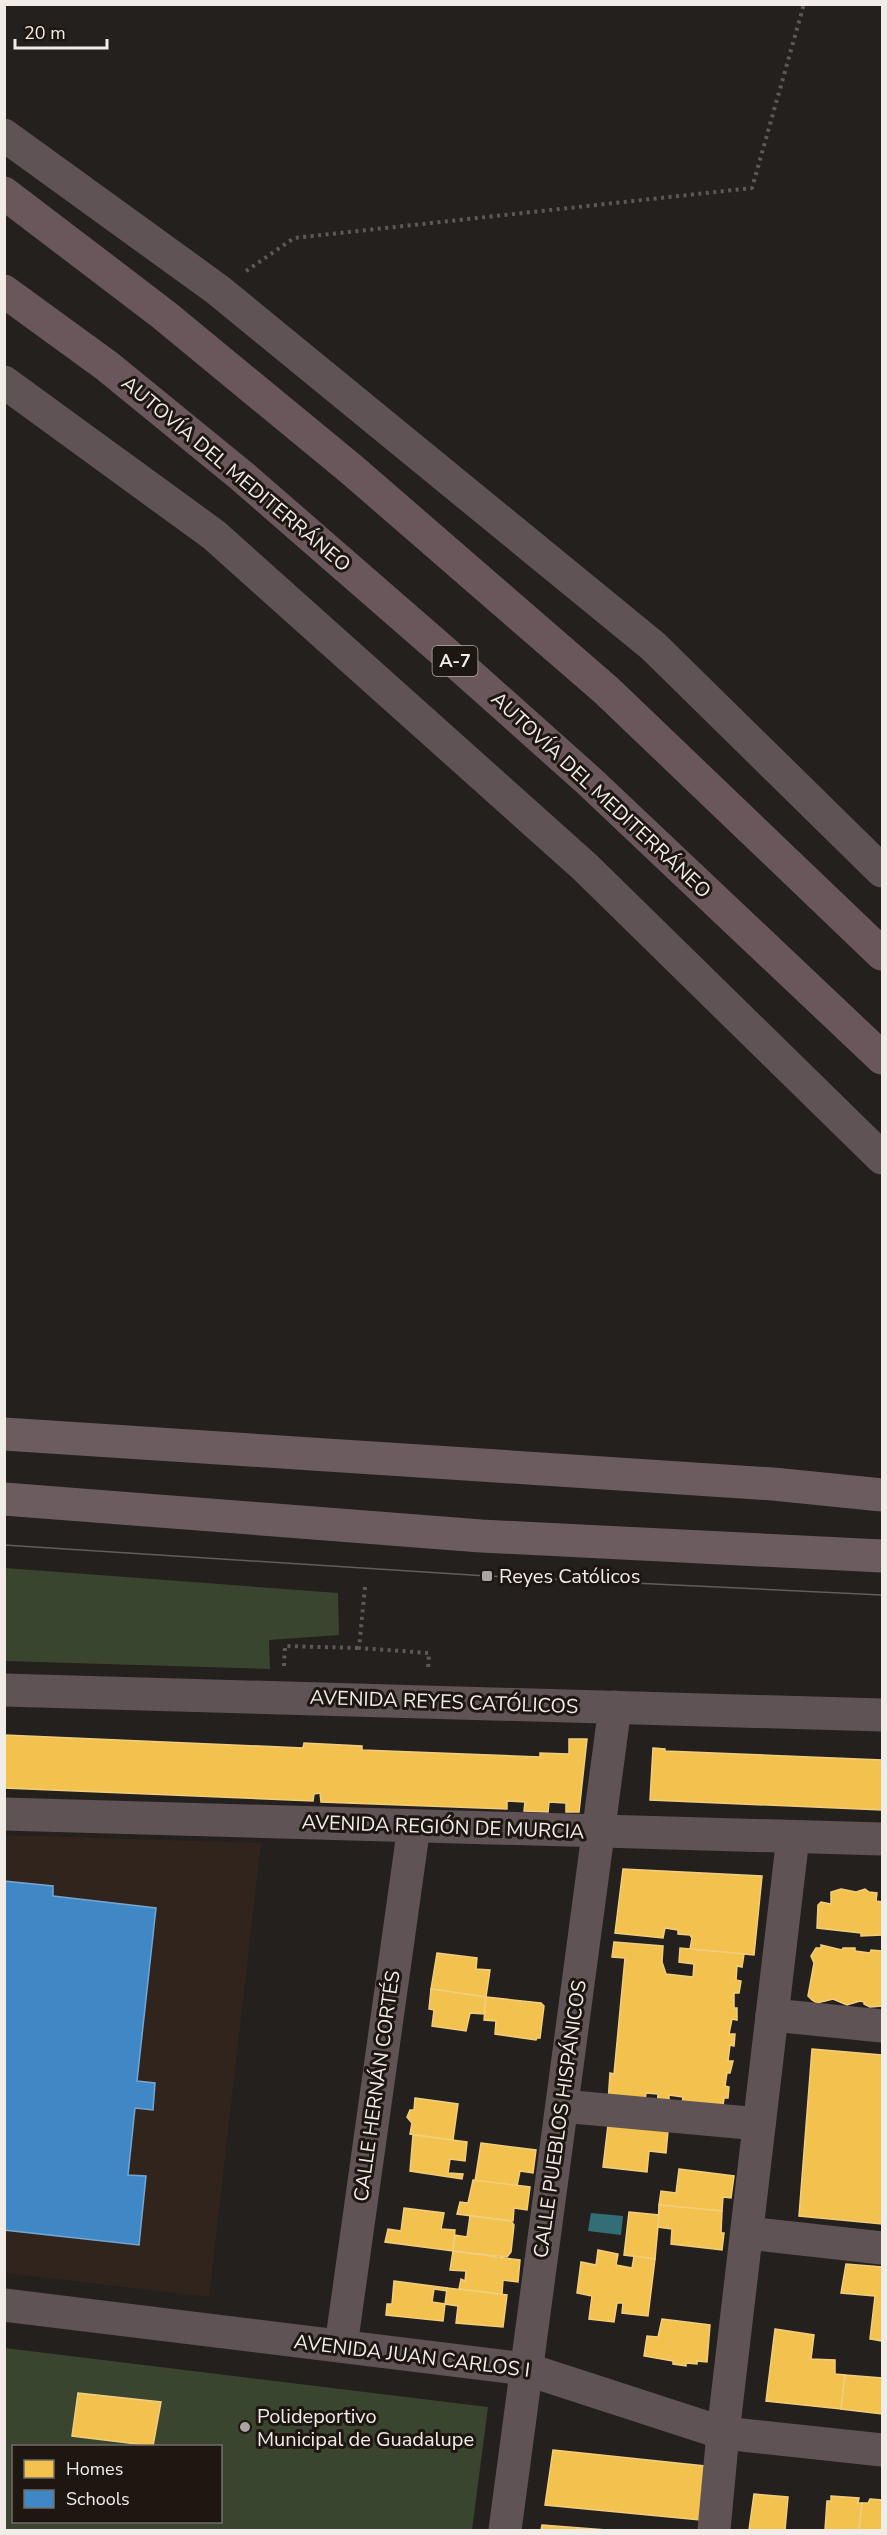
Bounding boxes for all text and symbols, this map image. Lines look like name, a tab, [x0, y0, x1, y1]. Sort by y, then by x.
scale bar	[15, 12, 106, 50]
text: 20 m	[24, 21, 66, 45]
street label: AUTOVÍA DEL MEDITERRÁNEO	[116, 370, 356, 578]
road number: A-7	[432, 646, 478, 676]
street label: AUTOVÍA DEL MEDITERRÁNEO	[485, 686, 717, 904]
place label: Reyes Católicos	[499, 1563, 640, 1590]
marker: Reyes Católicos	[480, 1569, 494, 1583]
street label: AVENIDA REYES CATÓLICOS	[309, 1684, 579, 1720]
street label: AVENIDA REGIÓN DE MURCIA	[301, 1809, 585, 1845]
street label: CALLE HERNÁN CORTÉS	[347, 1969, 407, 2203]
street label: CALLE PUEBLOS HISPÁNICOS	[527, 1978, 593, 2260]
street label: AVENIDA JUAN CARLOS I	[292, 2328, 532, 2384]
place label: Polideportivo Municipal de Guadalupe	[257, 2403, 474, 2453]
marker: Polideportivo Municipal de Guadalupe	[238, 2420, 252, 2434]
legend	[12, 2445, 222, 2523]
text: Homes	[66, 2457, 123, 2481]
text: Schools	[66, 2487, 130, 2511]

